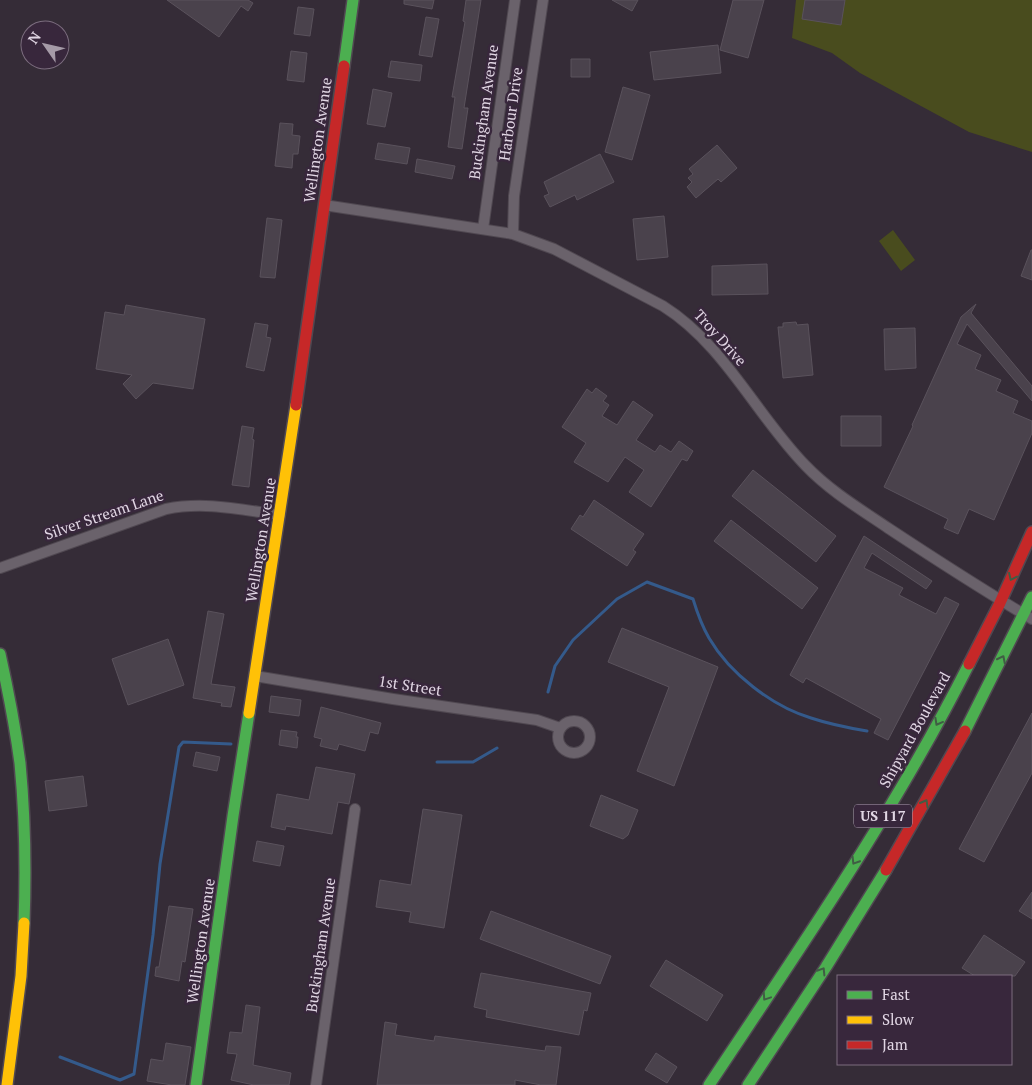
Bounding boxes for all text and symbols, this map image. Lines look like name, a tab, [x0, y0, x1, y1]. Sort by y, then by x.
north arrow	[20, 20, 70, 70]
text: N	[23, 27, 45, 47]
street label: Buckingham Avenue	[464, 43, 502, 180]
street label: Harbour Drive	[494, 66, 526, 162]
street label: Wellington Avenue	[298, 76, 336, 204]
street label: Troy Drive	[690, 305, 751, 370]
street label: Wellington Avenue	[240, 476, 280, 604]
street label: Silver Stream Lane	[41, 484, 166, 544]
one-way arrow	[1008, 572, 1019, 581]
one-way arrow	[996, 656, 1006, 665]
street label: Shipyard Boulevard	[874, 668, 954, 791]
street label: 1st Street	[377, 670, 444, 700]
one-way arrow	[935, 716, 945, 725]
one-way arrow	[919, 799, 929, 808]
road number: US 117	[854, 804, 912, 828]
one-way arrow	[851, 855, 861, 864]
street label: Buckingham Avenue	[301, 876, 339, 1013]
street label: Wellington Avenue	[181, 877, 219, 1005]
one-way arrow	[816, 968, 826, 977]
legend	[837, 975, 1012, 1065]
text: Fast	[882, 984, 910, 1004]
one-way arrow	[763, 992, 773, 1001]
text: Slow	[882, 1009, 915, 1029]
text: Jam	[882, 1034, 908, 1054]

